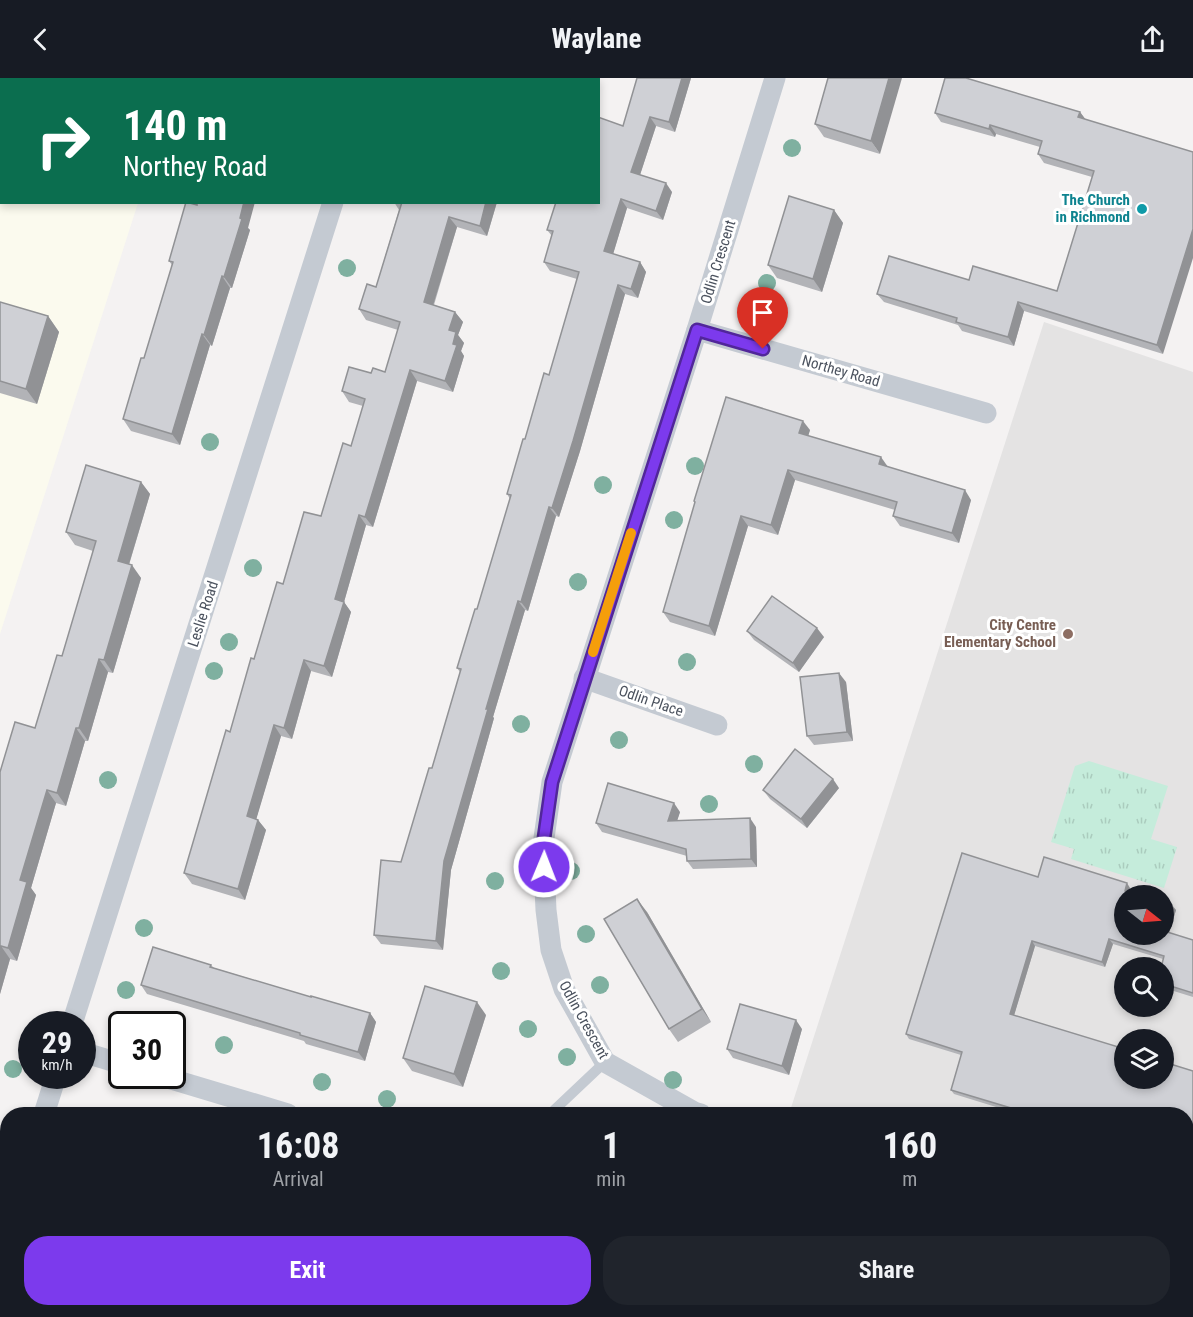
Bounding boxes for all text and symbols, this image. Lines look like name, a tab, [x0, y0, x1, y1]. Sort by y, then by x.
icon: back	[24, 23, 57, 56]
text: Waylane	[551, 23, 642, 55]
icon: share	[1136, 23, 1169, 56]
text: 140 m	[123, 101, 228, 150]
icon: right	[24, 102, 102, 180]
text: Northey Road	[123, 151, 267, 183]
place label: The Church in Richmond	[1056, 191, 1130, 226]
marker: The Church in Richmond	[1135, 202, 1149, 216]
street label: Odlin Crescent	[697, 218, 739, 306]
pin	[737, 287, 788, 349]
icon: arrive	[746, 296, 779, 329]
street label: Northey Road	[800, 351, 882, 391]
street label: Leslie Road	[184, 579, 222, 649]
place label: City Centre Elementary School	[944, 616, 1056, 651]
marker: City Centre Elementary School	[1061, 627, 1075, 641]
street label: Odlin Place	[616, 682, 686, 720]
position arrow	[512, 835, 576, 899]
north arrow	[1114, 885, 1174, 945]
map controls	[1114, 885, 1174, 1089]
button: search	[1114, 957, 1174, 1017]
street label: Odlin Crescent	[555, 978, 613, 1062]
speed limit sign: 30	[108, 1011, 186, 1089]
text: 29	[42, 1025, 72, 1060]
button: layers	[1114, 1029, 1174, 1089]
text: km/h	[42, 1056, 72, 1074]
text: 16:08	[257, 1125, 339, 1167]
text: 1	[602, 1125, 620, 1167]
text: 160	[883, 1125, 937, 1167]
text: Arrival	[273, 1167, 324, 1191]
text: min	[596, 1167, 626, 1191]
text: m	[902, 1167, 917, 1191]
button: Exit	[24, 1236, 591, 1305]
button: Share	[603, 1236, 1170, 1305]

